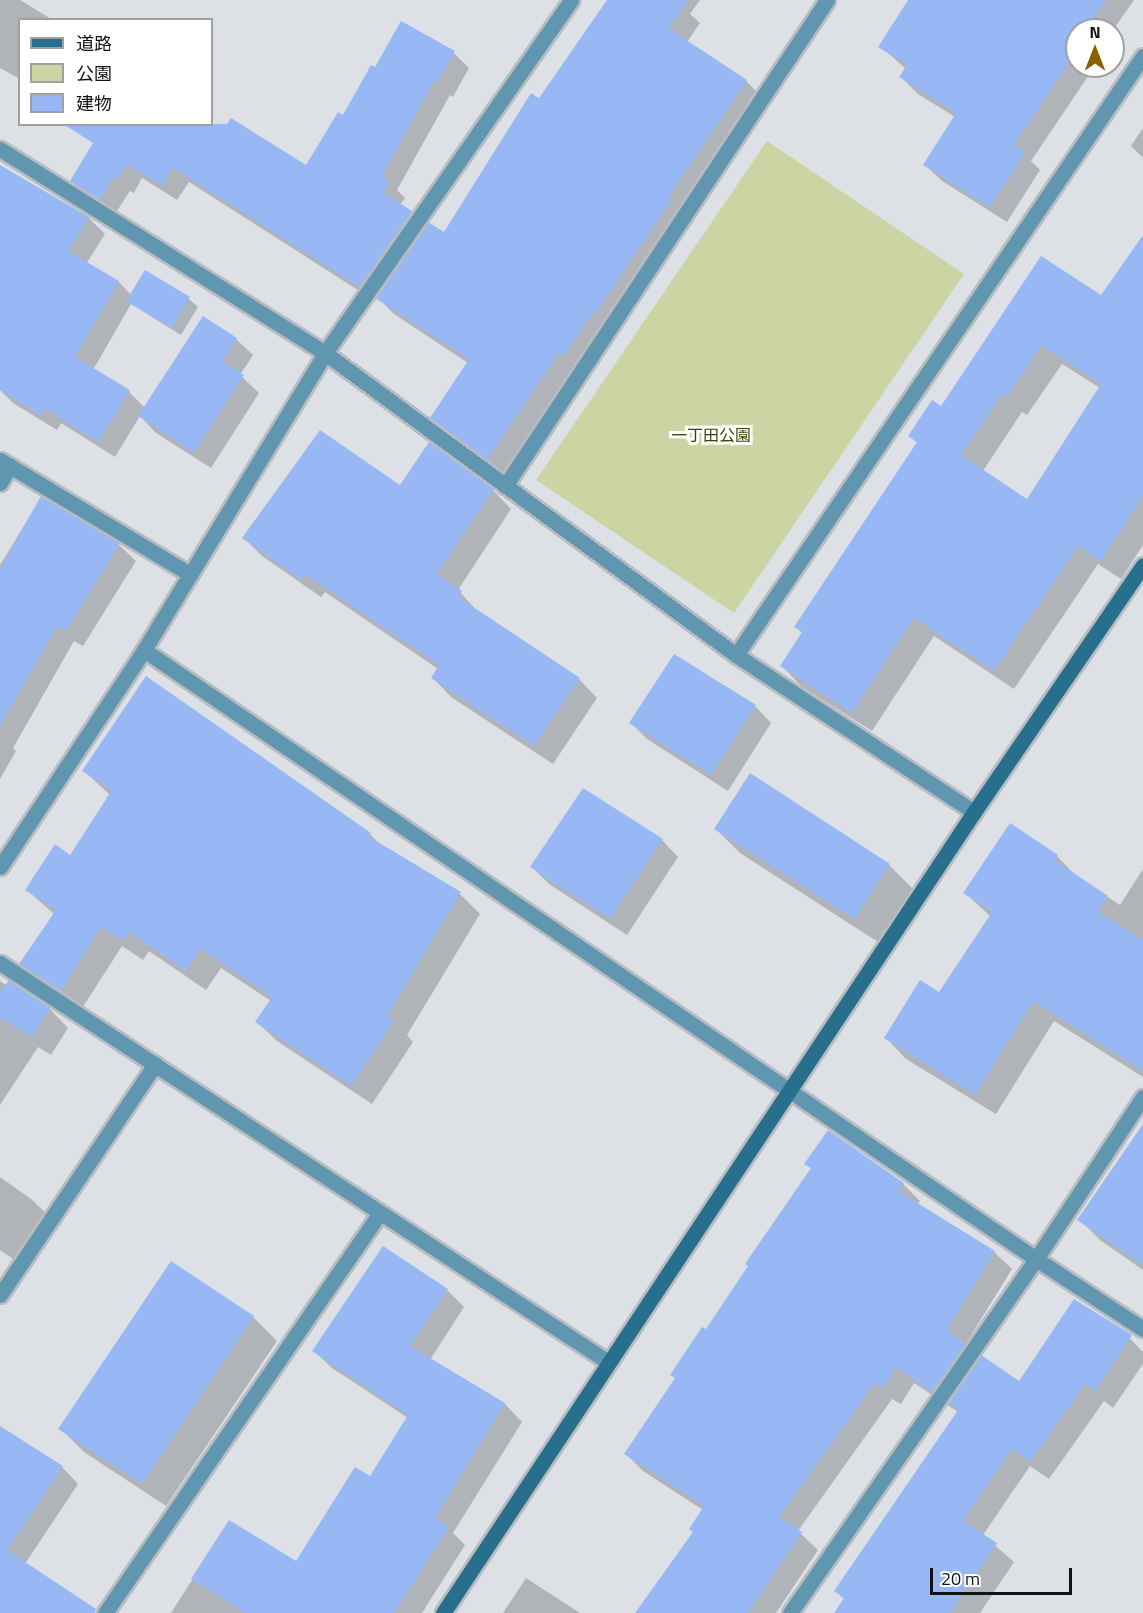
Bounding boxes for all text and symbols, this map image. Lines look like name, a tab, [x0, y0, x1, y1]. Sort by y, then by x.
legend	[18, 18, 213, 126]
north arrow	[1065, 18, 1125, 78]
text: N	[1089, 20, 1101, 44]
text: 道路	[76, 30, 112, 57]
text: 公園	[76, 60, 112, 87]
text: 建物	[76, 90, 112, 117]
park label: 一丁田公園	[671, 425, 751, 445]
scale bar	[933, 1556, 1076, 1594]
text: 20 m	[941, 1565, 980, 1592]

